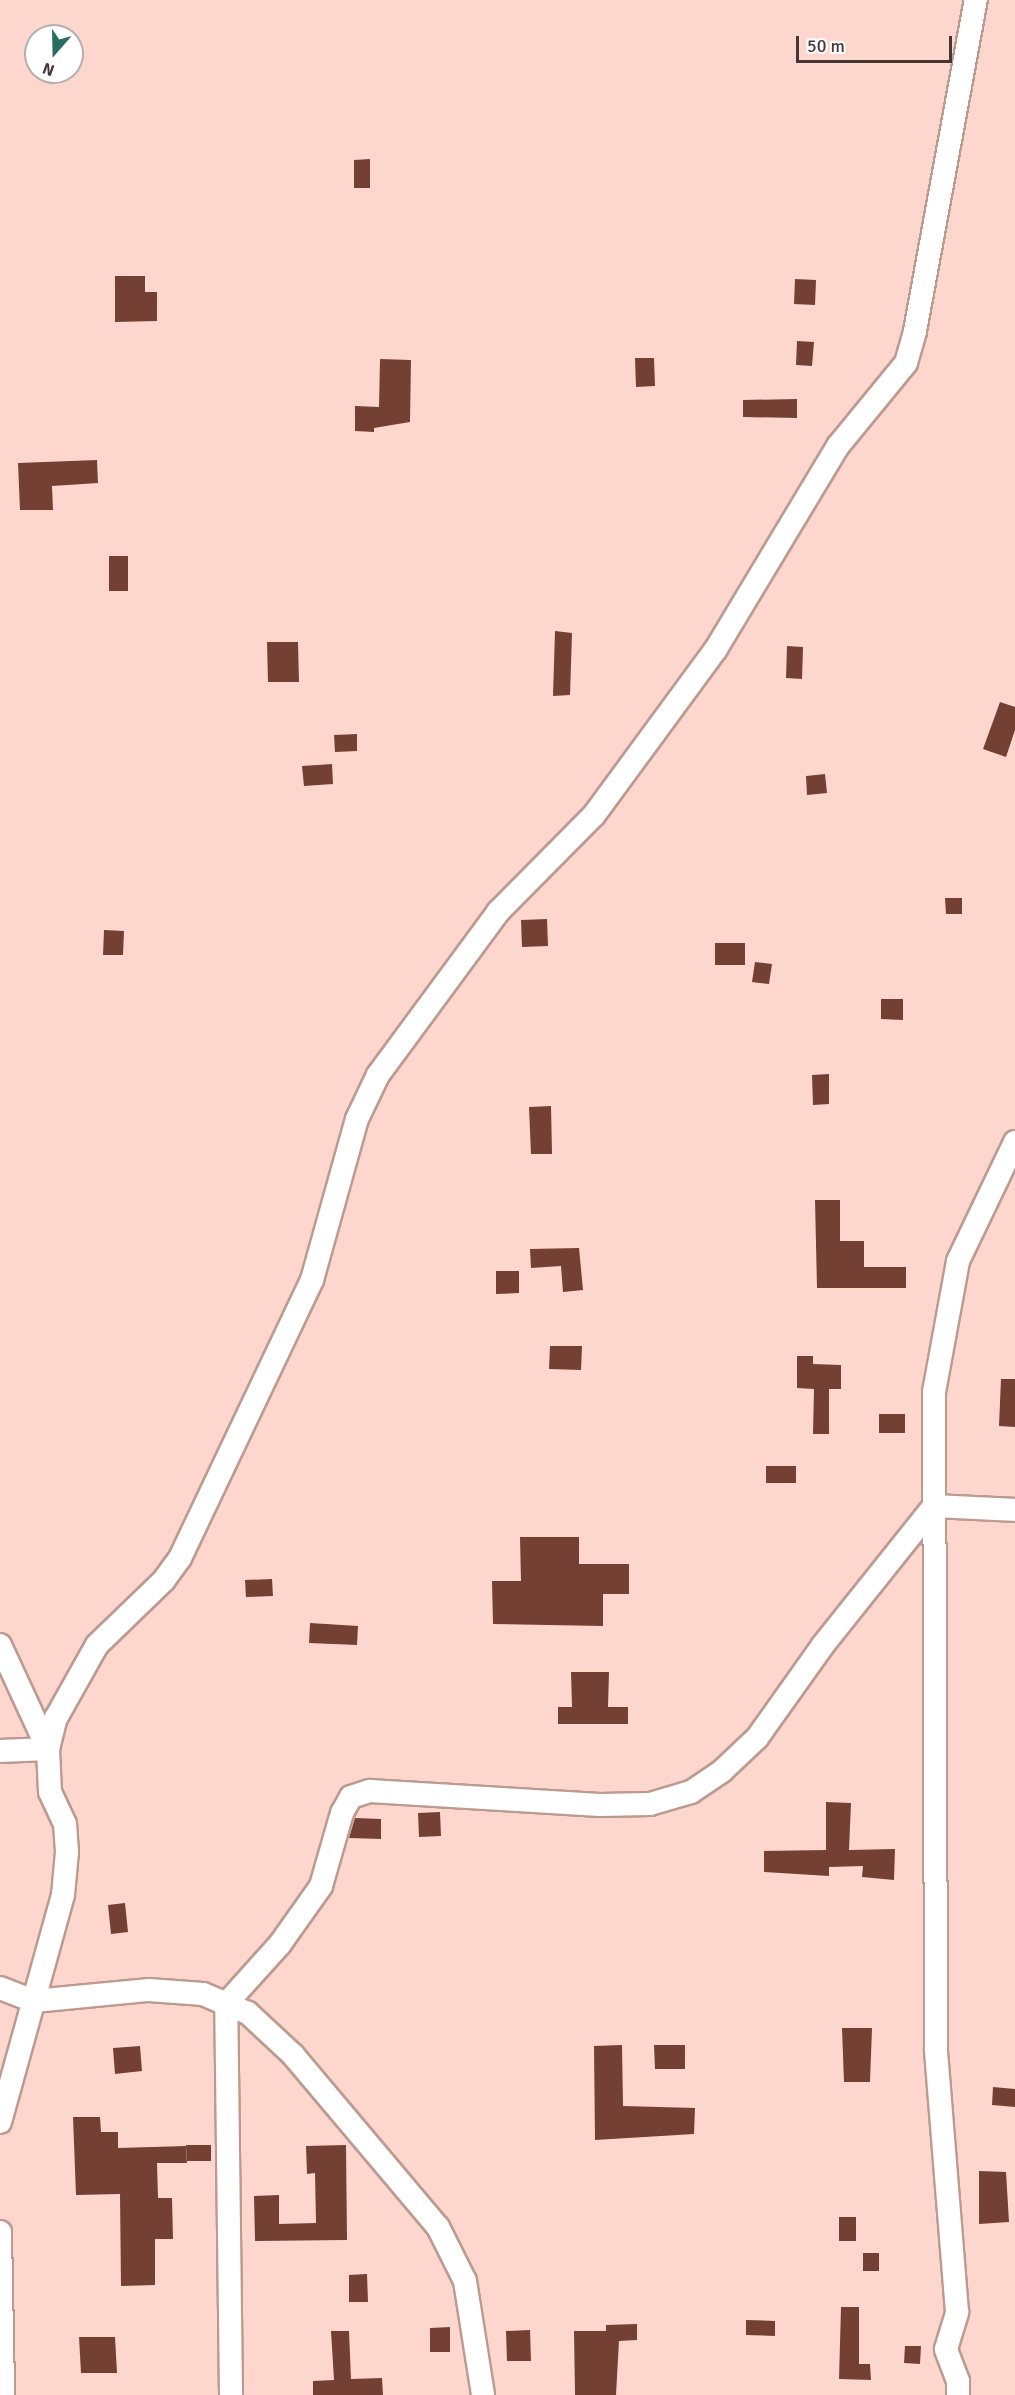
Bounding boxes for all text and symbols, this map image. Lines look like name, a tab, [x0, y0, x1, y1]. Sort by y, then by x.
north arrow	[24, 24, 84, 84]
scale bar	[799, 24, 955, 62]
text: 50 m	[807, 35, 845, 57]
text: N	[40, 58, 57, 80]

